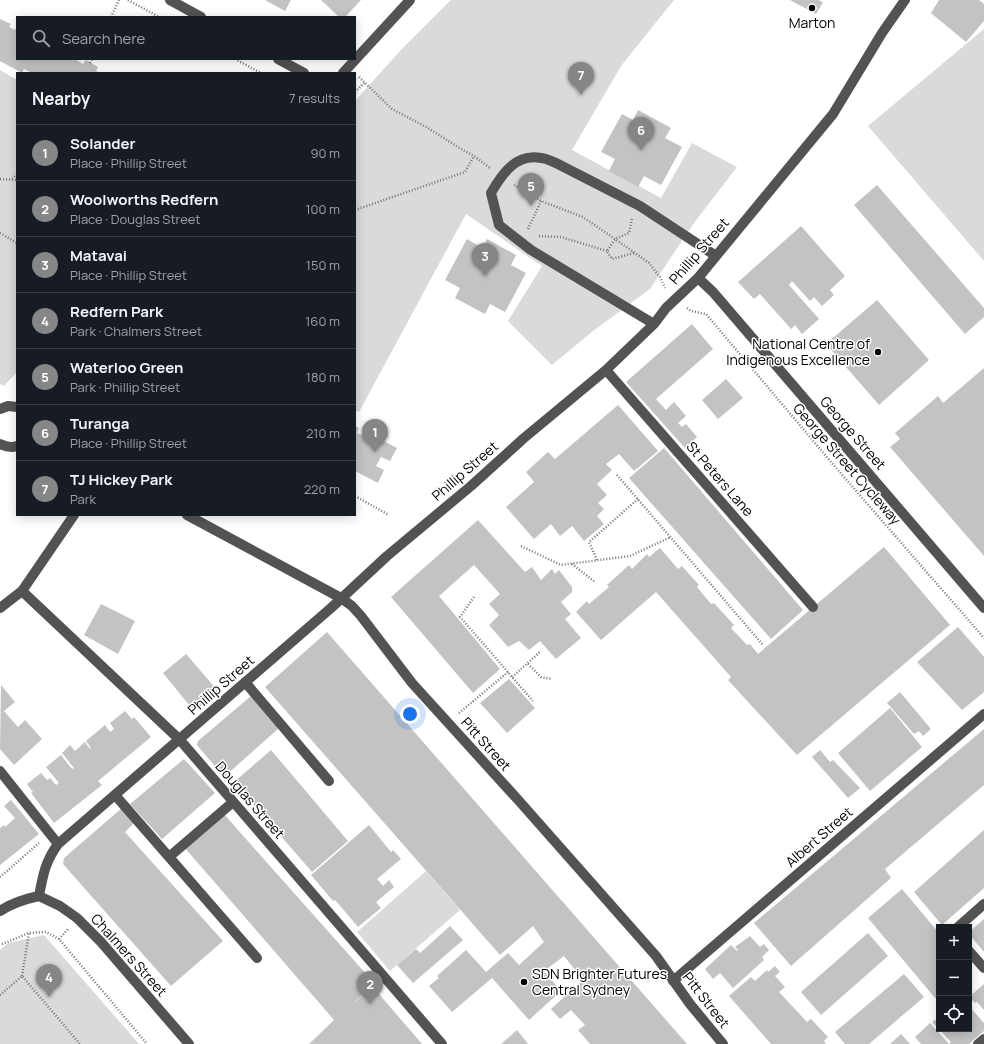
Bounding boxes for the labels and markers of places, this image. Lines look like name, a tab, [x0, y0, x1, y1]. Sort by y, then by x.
marker: Marton	[807, 3, 817, 13]
place label: Marton	[789, 13, 835, 32]
pin: 7	[568, 62, 594, 95]
pin: 6	[628, 117, 654, 150]
pin: 5	[518, 173, 544, 206]
pin: 3	[472, 243, 498, 276]
place label: National Centre of Indigenous Excellence	[726, 334, 870, 369]
marker: National Centre of Indigenous Excellence	[873, 347, 883, 357]
pin: 1	[362, 419, 388, 452]
pin: 4	[36, 964, 62, 997]
place label: SDN Brighter Futures Central Sydney	[532, 964, 667, 999]
pin: 2	[357, 971, 383, 1004]
marker: SDN Brighter Futures Central Sydney	[519, 977, 529, 987]

